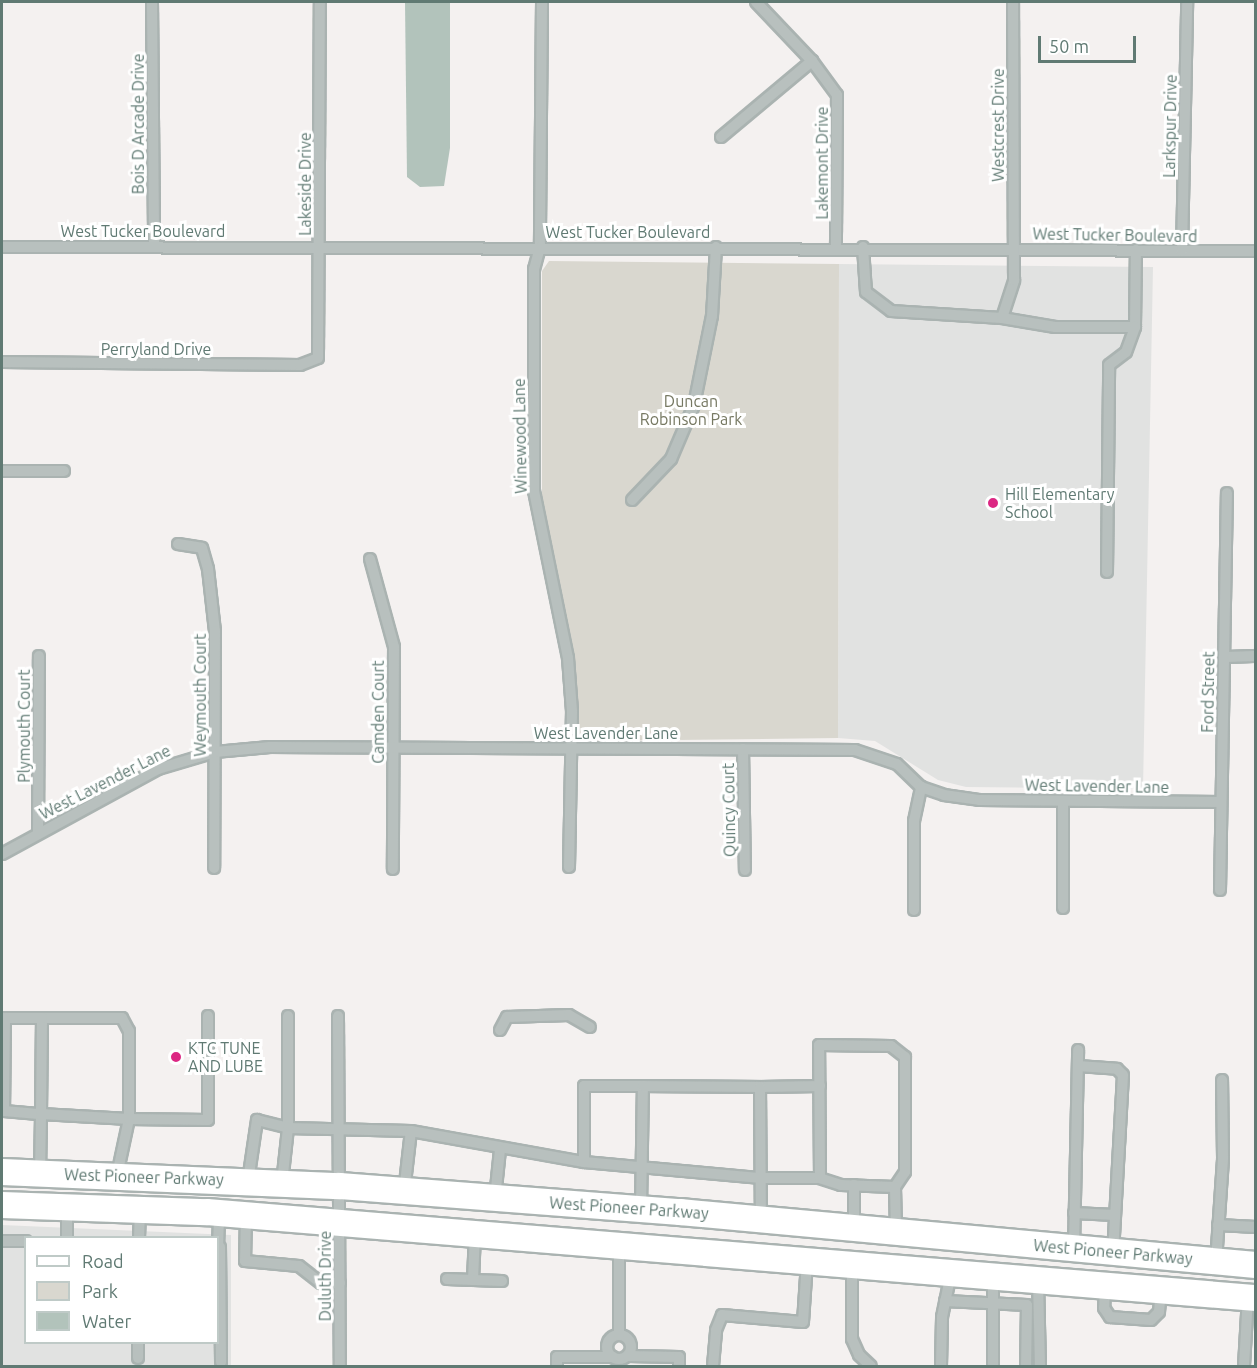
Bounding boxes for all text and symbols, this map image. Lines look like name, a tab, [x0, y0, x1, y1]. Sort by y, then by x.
scale bar	[1041, 24, 1138, 62]
text: 50 m	[1049, 36, 1089, 56]
street label: Bois D Arcade Drive	[128, 54, 148, 194]
street label: Westcrest Drive	[988, 68, 1008, 182]
street label: Larkspur Drive	[1159, 74, 1181, 178]
street label: Lakemont Drive	[812, 106, 832, 220]
street label: Lakeside Drive	[295, 132, 315, 236]
street label: West Tucker Boulevard	[61, 221, 225, 241]
street label: West Tucker Boulevard	[546, 222, 710, 242]
street label: West Tucker Boulevard	[1032, 224, 1198, 246]
street label: Perryland Drive	[101, 339, 211, 359]
street label: Winewood Lane	[509, 378, 531, 494]
park label: Duncan Robinson Park	[640, 391, 742, 429]
place label: Hill Elementary School	[1005, 484, 1114, 522]
marker: Hill Elementary School	[986, 496, 1000, 510]
street label: Weymouth Court	[190, 633, 210, 757]
street label: Ford Street	[1198, 651, 1218, 733]
street label: Camden Court	[368, 660, 388, 764]
street label: Plymouth Court	[14, 669, 34, 783]
street label: West Lavender Lane	[534, 723, 678, 743]
street label: West Lavender Lane	[36, 741, 174, 823]
street label: Quincy Court	[719, 763, 739, 857]
street label: West Lavender Lane	[1025, 775, 1169, 797]
place label: KTC TUNE AND LUBE	[188, 1038, 263, 1076]
marker: KTC TUNE AND LUBE	[169, 1050, 183, 1064]
street label: West Pioneer Parkway	[64, 1165, 224, 1189]
street label: West Pioneer Parkway	[549, 1193, 709, 1223]
street label: Duluth Drive	[315, 1231, 335, 1321]
street label: West Pioneer Parkway	[1033, 1235, 1193, 1269]
legend	[24, 1236, 219, 1344]
text: Road	[82, 1251, 124, 1271]
text: Park	[82, 1281, 118, 1301]
text: Water	[82, 1311, 131, 1331]

